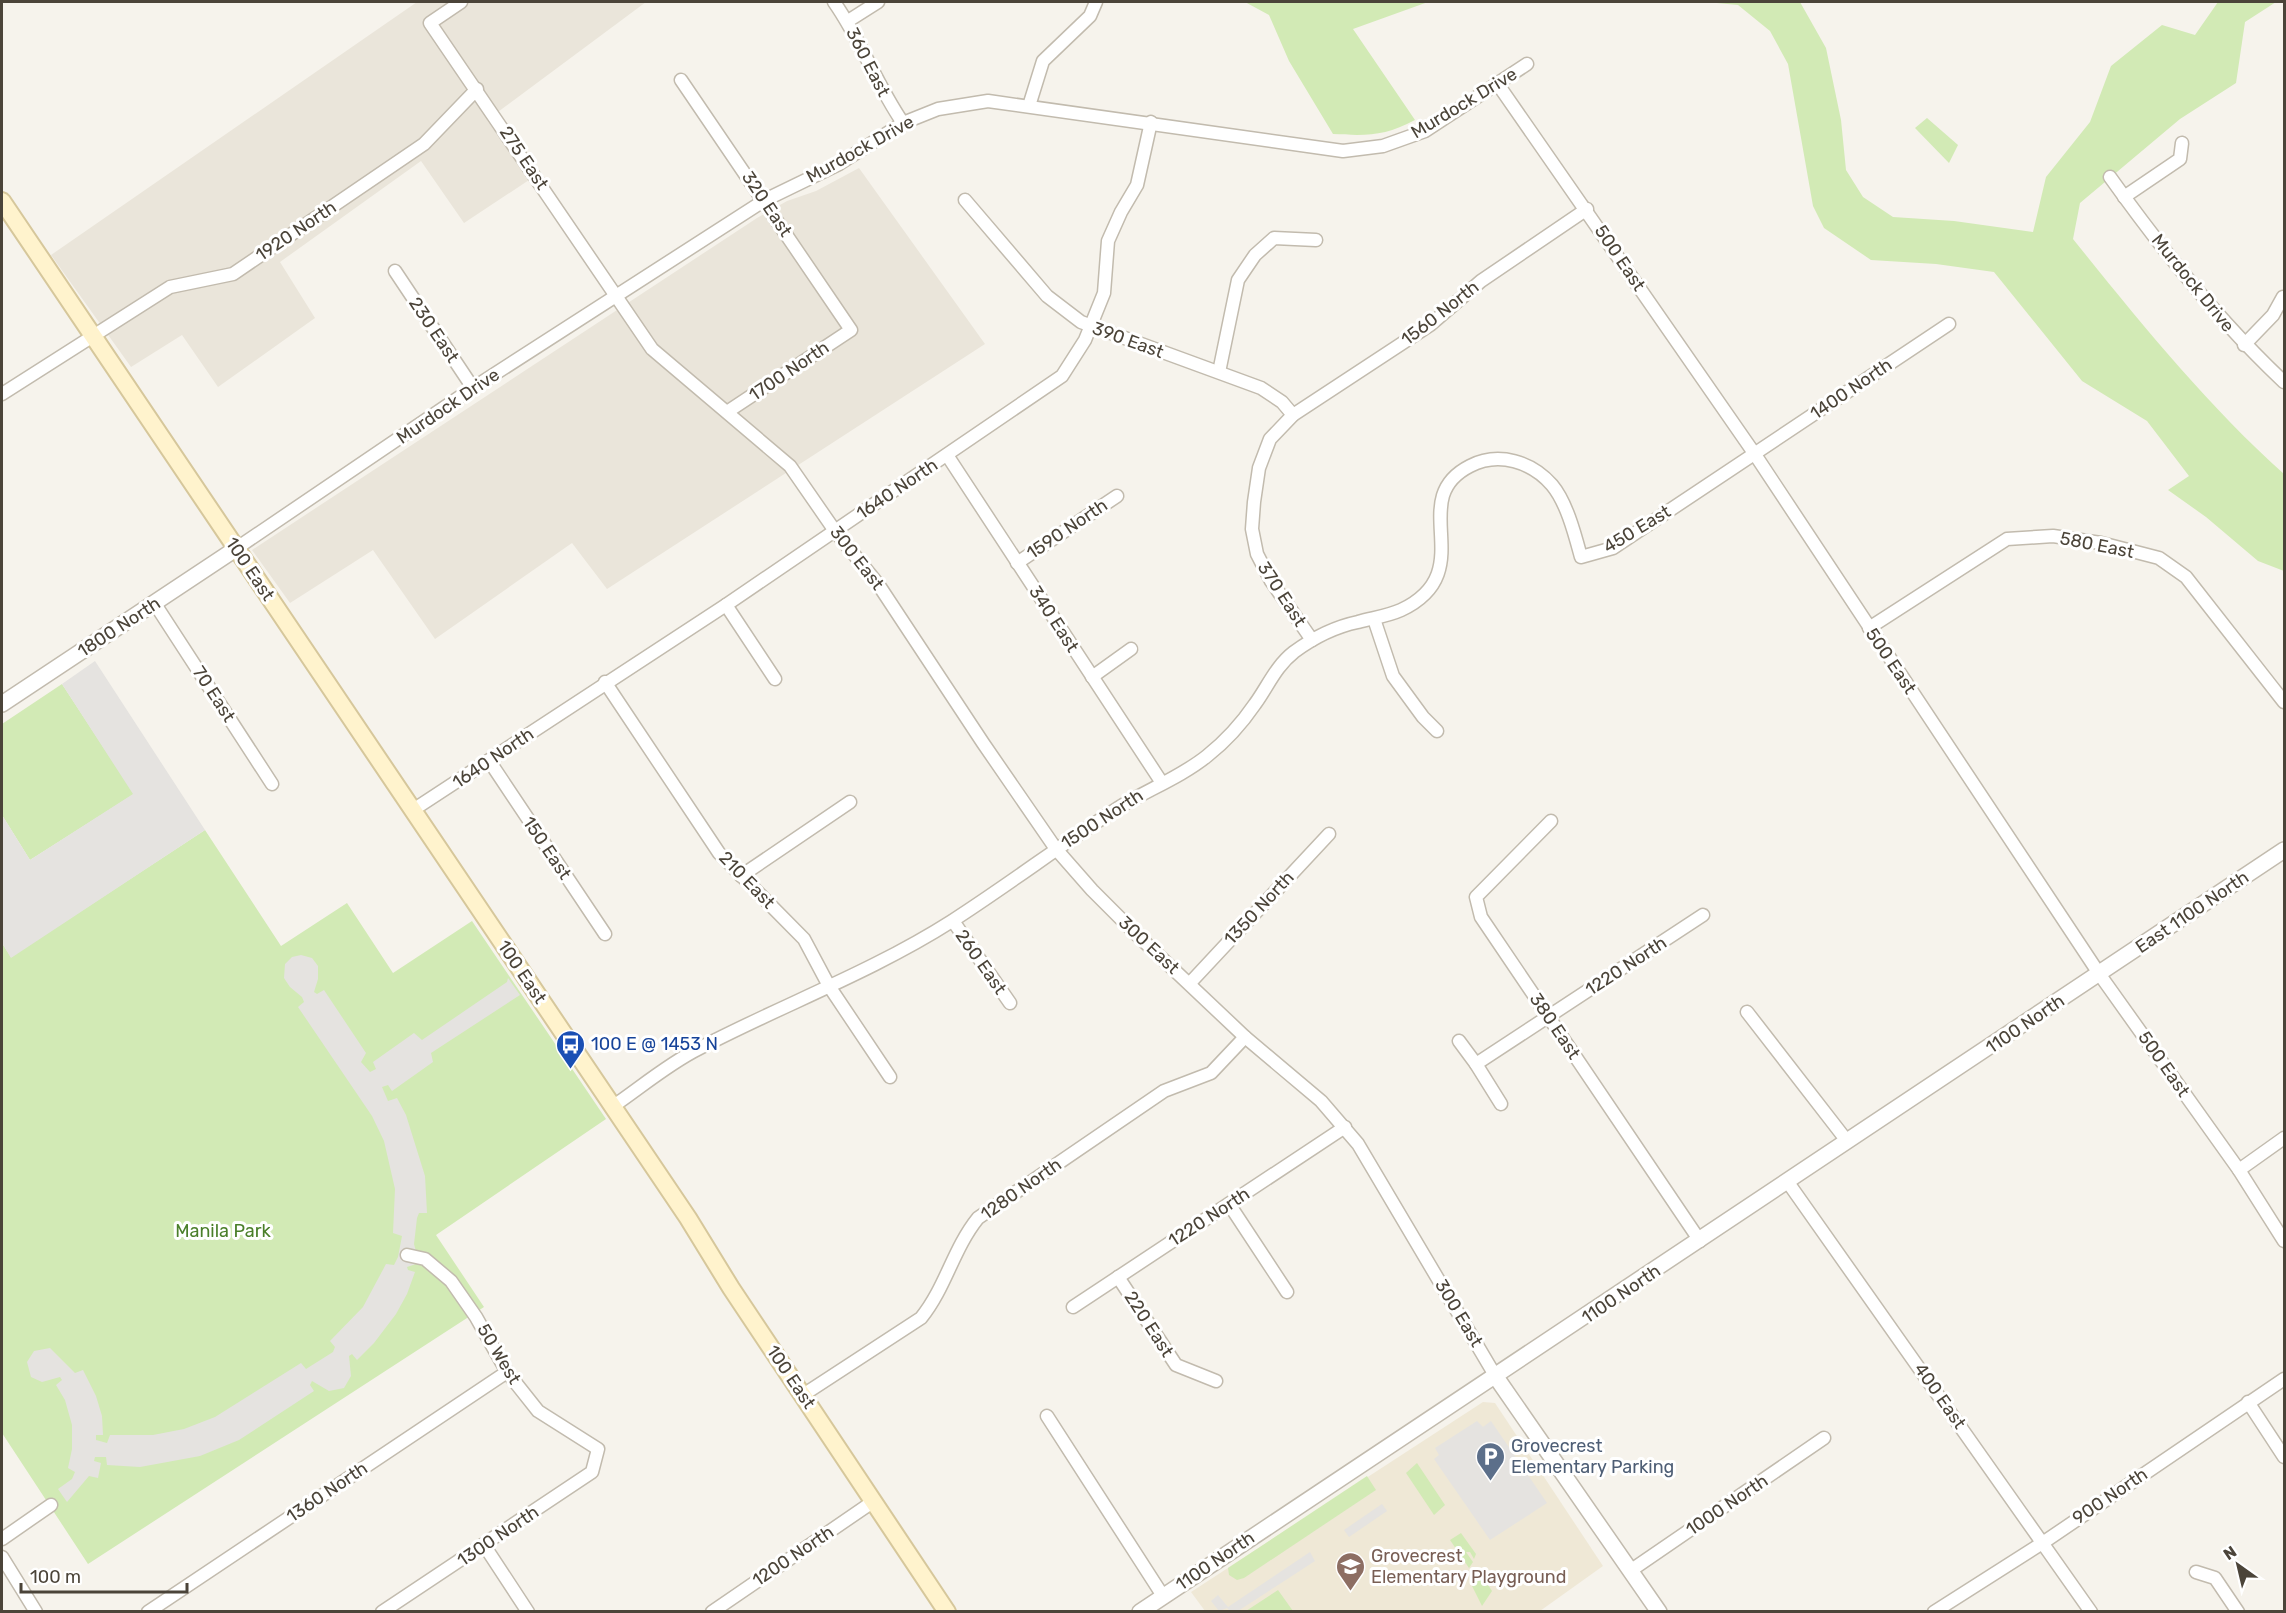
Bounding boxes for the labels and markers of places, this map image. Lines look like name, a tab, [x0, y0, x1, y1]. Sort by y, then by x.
bus stop icon: 100 E @ 1453 N	[554, 1028, 586, 1070]
place label: 100 E @ 1453 N	[591, 1033, 718, 1055]
place label: Grovecrest Elementary Parking	[1511, 1435, 1674, 1478]
parking icon: Grovecrest Elementary Parking	[1474, 1440, 1506, 1482]
place label: Grovecrest Elementary Playground	[1371, 1545, 1566, 1588]
school or university icon: Grovecrest Elementary Playground	[1334, 1550, 1366, 1592]

